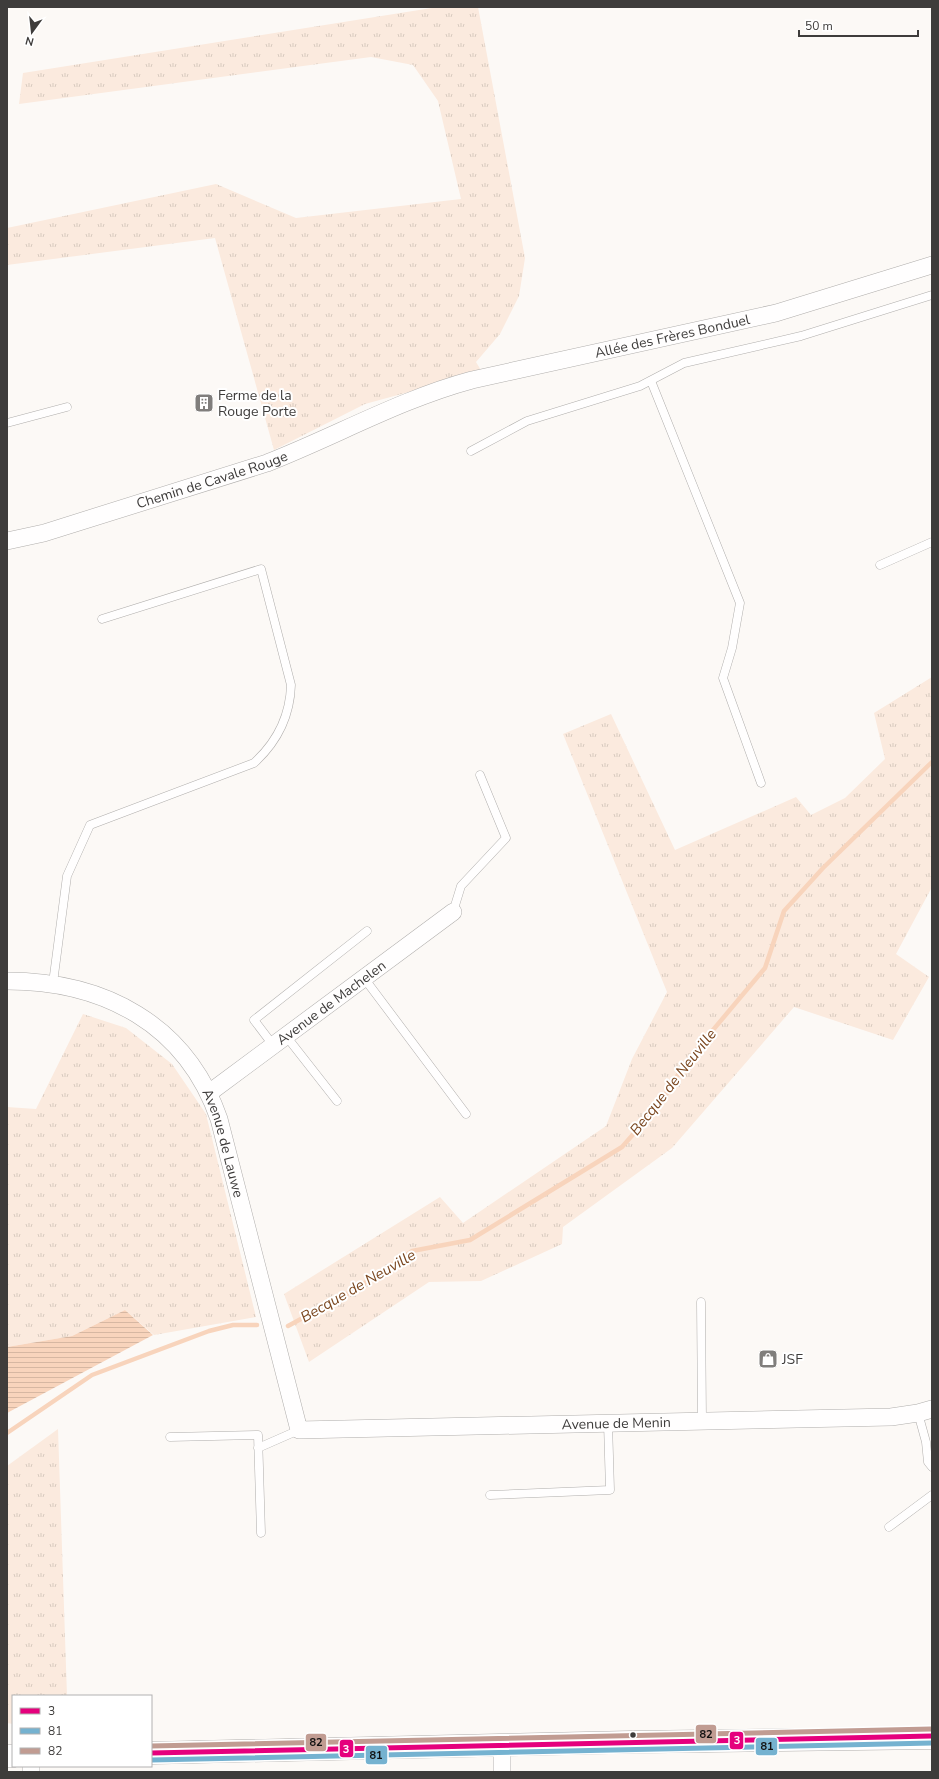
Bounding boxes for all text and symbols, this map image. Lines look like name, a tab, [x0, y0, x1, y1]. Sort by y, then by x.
north arrow	[12, 12, 52, 52]
scale bar	[799, 12, 918, 38]
text: 50 m	[805, 18, 833, 34]
text: N	[24, 33, 35, 49]
street label: Allée des Frères Bonduel	[593, 310, 753, 363]
place label: Ferme de la Rouge Porte	[218, 386, 296, 421]
building icon: Ferme de la Rouge Porte	[193, 392, 215, 414]
street label: Chemin de Cavale Rouge	[134, 447, 291, 513]
street label: Avenue de Machelen	[273, 956, 390, 1050]
water label: Becque de Neuville	[625, 1025, 721, 1139]
street label: Avenue de Lauwe	[198, 1086, 248, 1200]
water label: Becque de Neuville	[297, 1245, 419, 1327]
shop icon: JSF	[757, 1348, 779, 1370]
place label: JSF	[781, 1350, 803, 1369]
street label: Avenue de Menin	[562, 1413, 671, 1434]
legend	[12, 1695, 152, 1767]
text: 3	[48, 1703, 55, 1719]
text: 81	[48, 1723, 62, 1739]
line badge: 82	[695, 1724, 717, 1744]
text: 82	[699, 1727, 713, 1742]
unlabelled marker	[628, 1730, 638, 1740]
line badge: 3	[729, 1731, 744, 1750]
line badge: 82	[305, 1733, 327, 1752]
text: 3	[734, 1733, 740, 1748]
text: 82	[309, 1735, 323, 1750]
line badge: 81	[755, 1737, 778, 1756]
line badge: 3	[339, 1739, 354, 1758]
text: 81	[760, 1739, 774, 1754]
text: 3	[343, 1742, 349, 1757]
text: 82	[48, 1743, 62, 1759]
line badge: 81	[365, 1745, 388, 1765]
text: 81	[369, 1748, 383, 1763]

